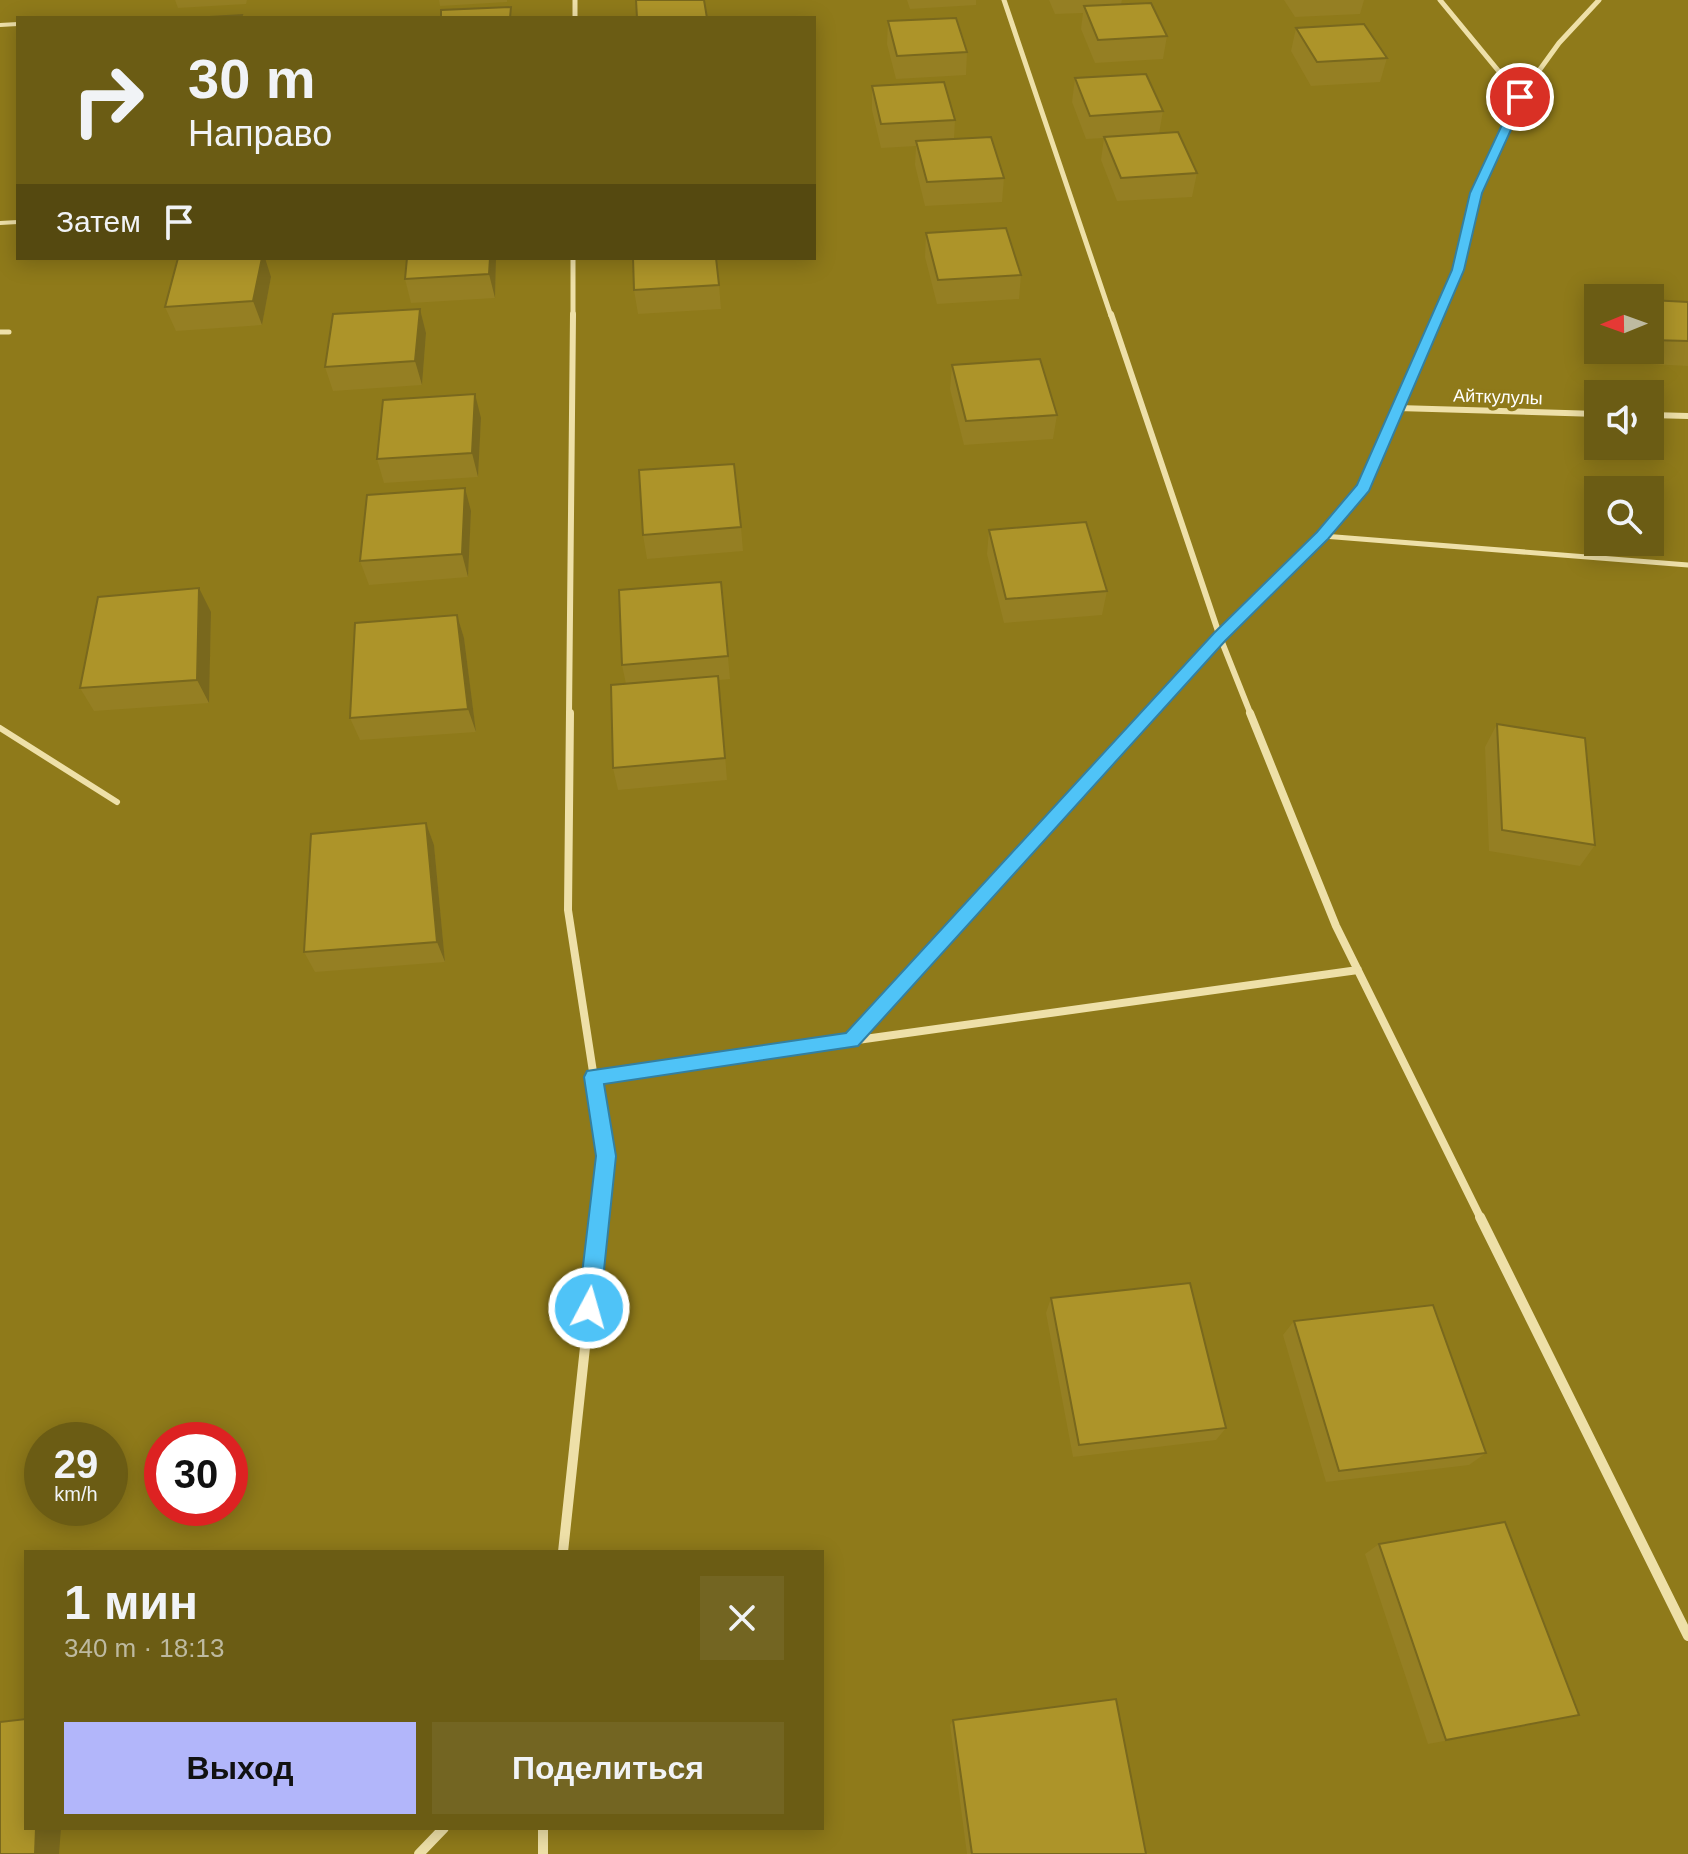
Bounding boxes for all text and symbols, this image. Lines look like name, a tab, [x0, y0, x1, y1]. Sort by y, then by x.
text: 30 m	[188, 47, 316, 110]
icon: right	[56, 48, 160, 152]
pin	[1486, 63, 1554, 131]
icon: arrive	[1498, 75, 1542, 119]
text: Направо	[188, 113, 332, 154]
icon: arrive	[157, 200, 201, 244]
text: Затем	[56, 205, 141, 238]
north arrow	[1584, 284, 1664, 364]
map controls	[1584, 284, 1664, 556]
button: sound	[1584, 380, 1664, 460]
street label: Айткулулы	[1453, 385, 1543, 409]
button: search	[1584, 476, 1664, 556]
position arrow	[547, 1266, 631, 1350]
speed limit sign: 30	[144, 1422, 248, 1526]
text: 29	[54, 1442, 98, 1486]
text: km/h	[54, 1483, 98, 1505]
text: 1 мин	[64, 1576, 198, 1629]
button: close	[700, 1576, 784, 1660]
text: 340 m · 18:13	[64, 1633, 224, 1663]
button: Выход	[64, 1722, 416, 1814]
button: Поделиться	[432, 1722, 784, 1814]

